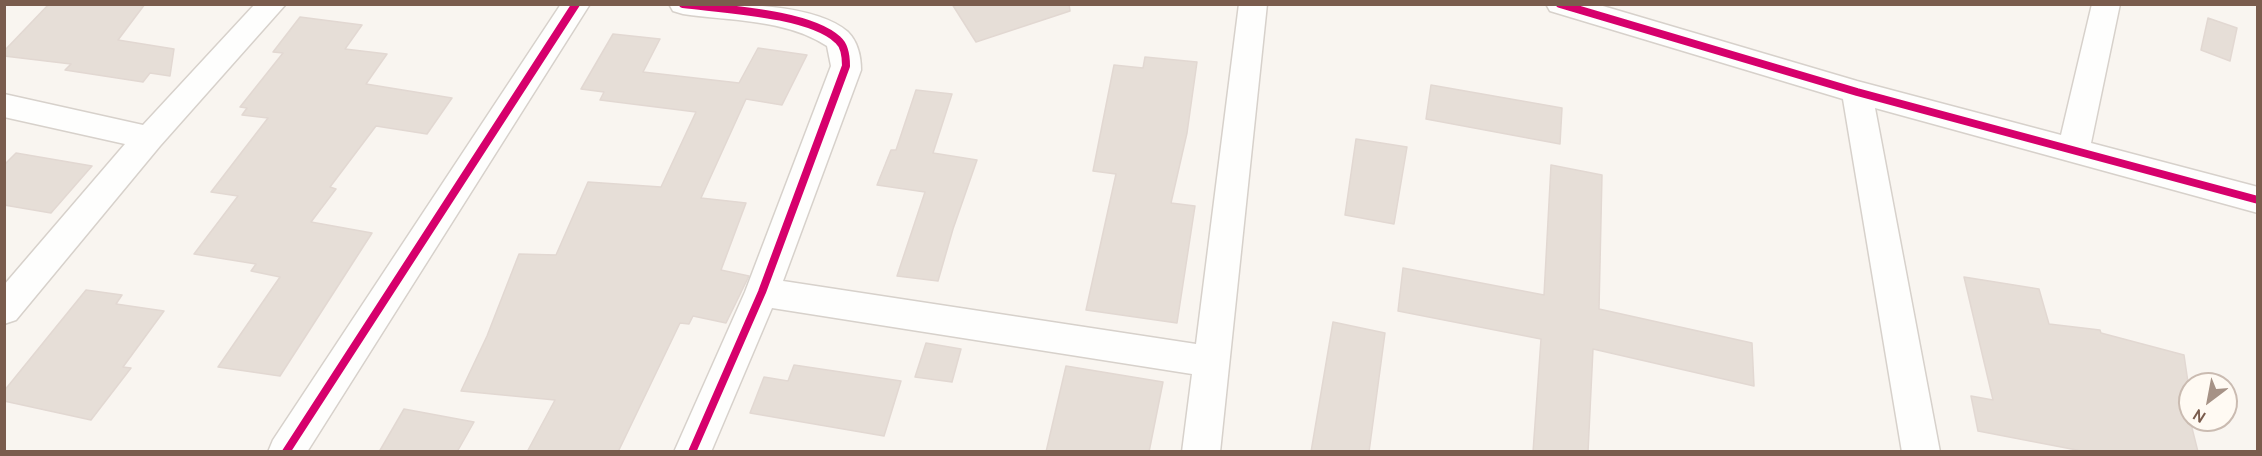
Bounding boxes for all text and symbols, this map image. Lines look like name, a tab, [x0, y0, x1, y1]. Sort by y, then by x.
north arrow	[2178, 372, 2238, 432]
text: N	[2189, 405, 2209, 427]

